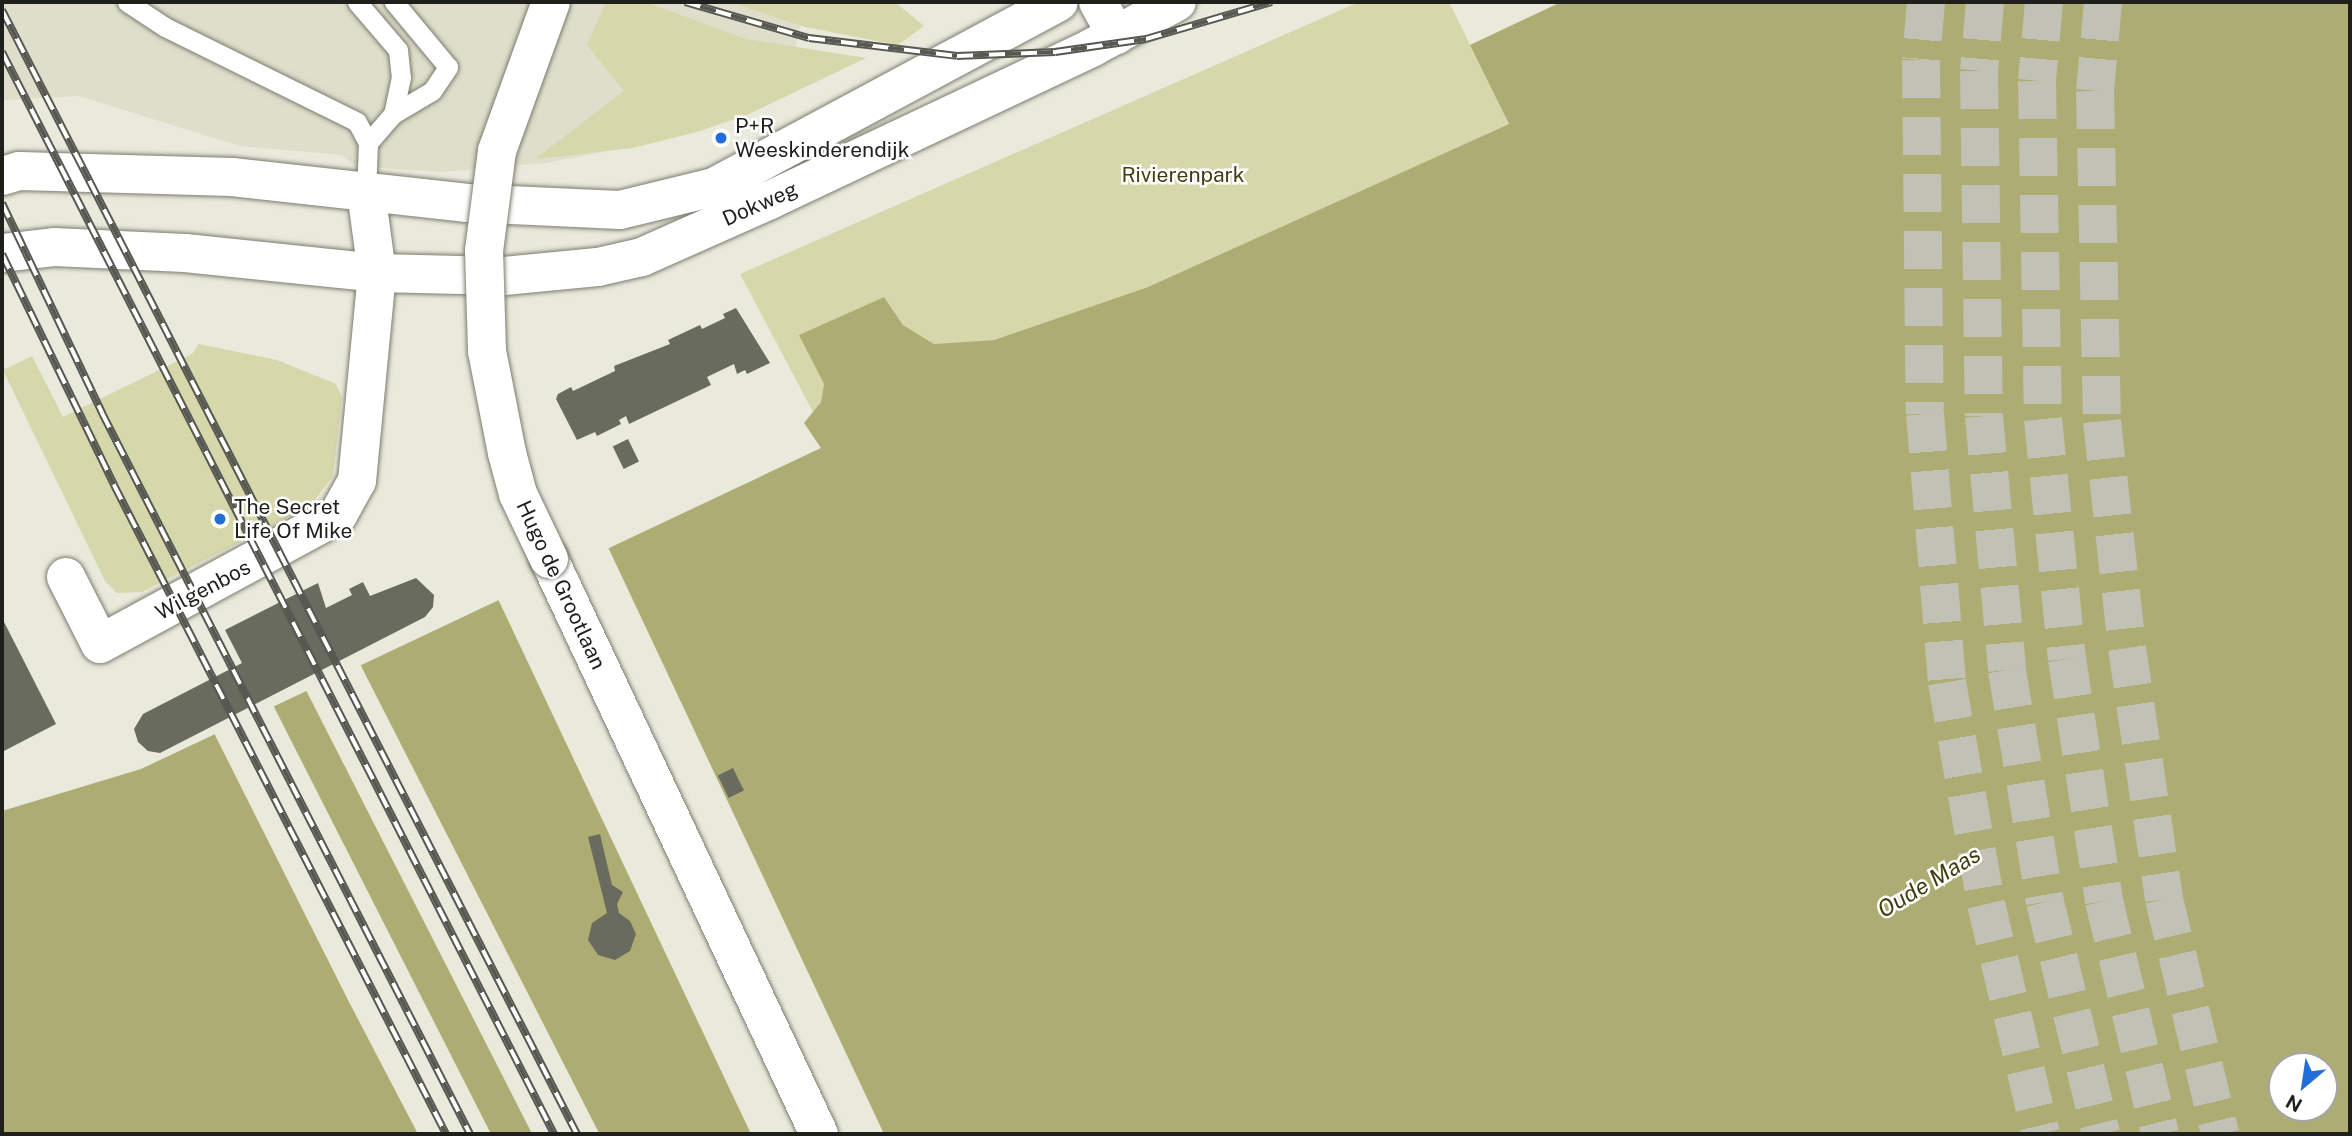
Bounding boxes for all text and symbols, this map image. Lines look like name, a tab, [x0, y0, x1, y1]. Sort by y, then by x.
place label: P+R Weeskinderendijk	[735, 113, 909, 163]
marker: P+R Weeskinderendijk	[713, 130, 729, 146]
park label: Rivierenpark	[1122, 162, 1244, 188]
street label: Dokweg	[719, 176, 801, 232]
place label: The Secret Life Of Mike	[234, 494, 352, 544]
street label: Hugo de Grootlaan	[511, 496, 611, 674]
marker: The Secret Life Of Mike	[212, 511, 228, 527]
street label: Wilgenbos	[151, 555, 255, 625]
water label: Oude Maas	[1872, 840, 1986, 924]
north arrow	[2268, 1052, 2338, 1122]
text: N	[2282, 1090, 2306, 1117]

